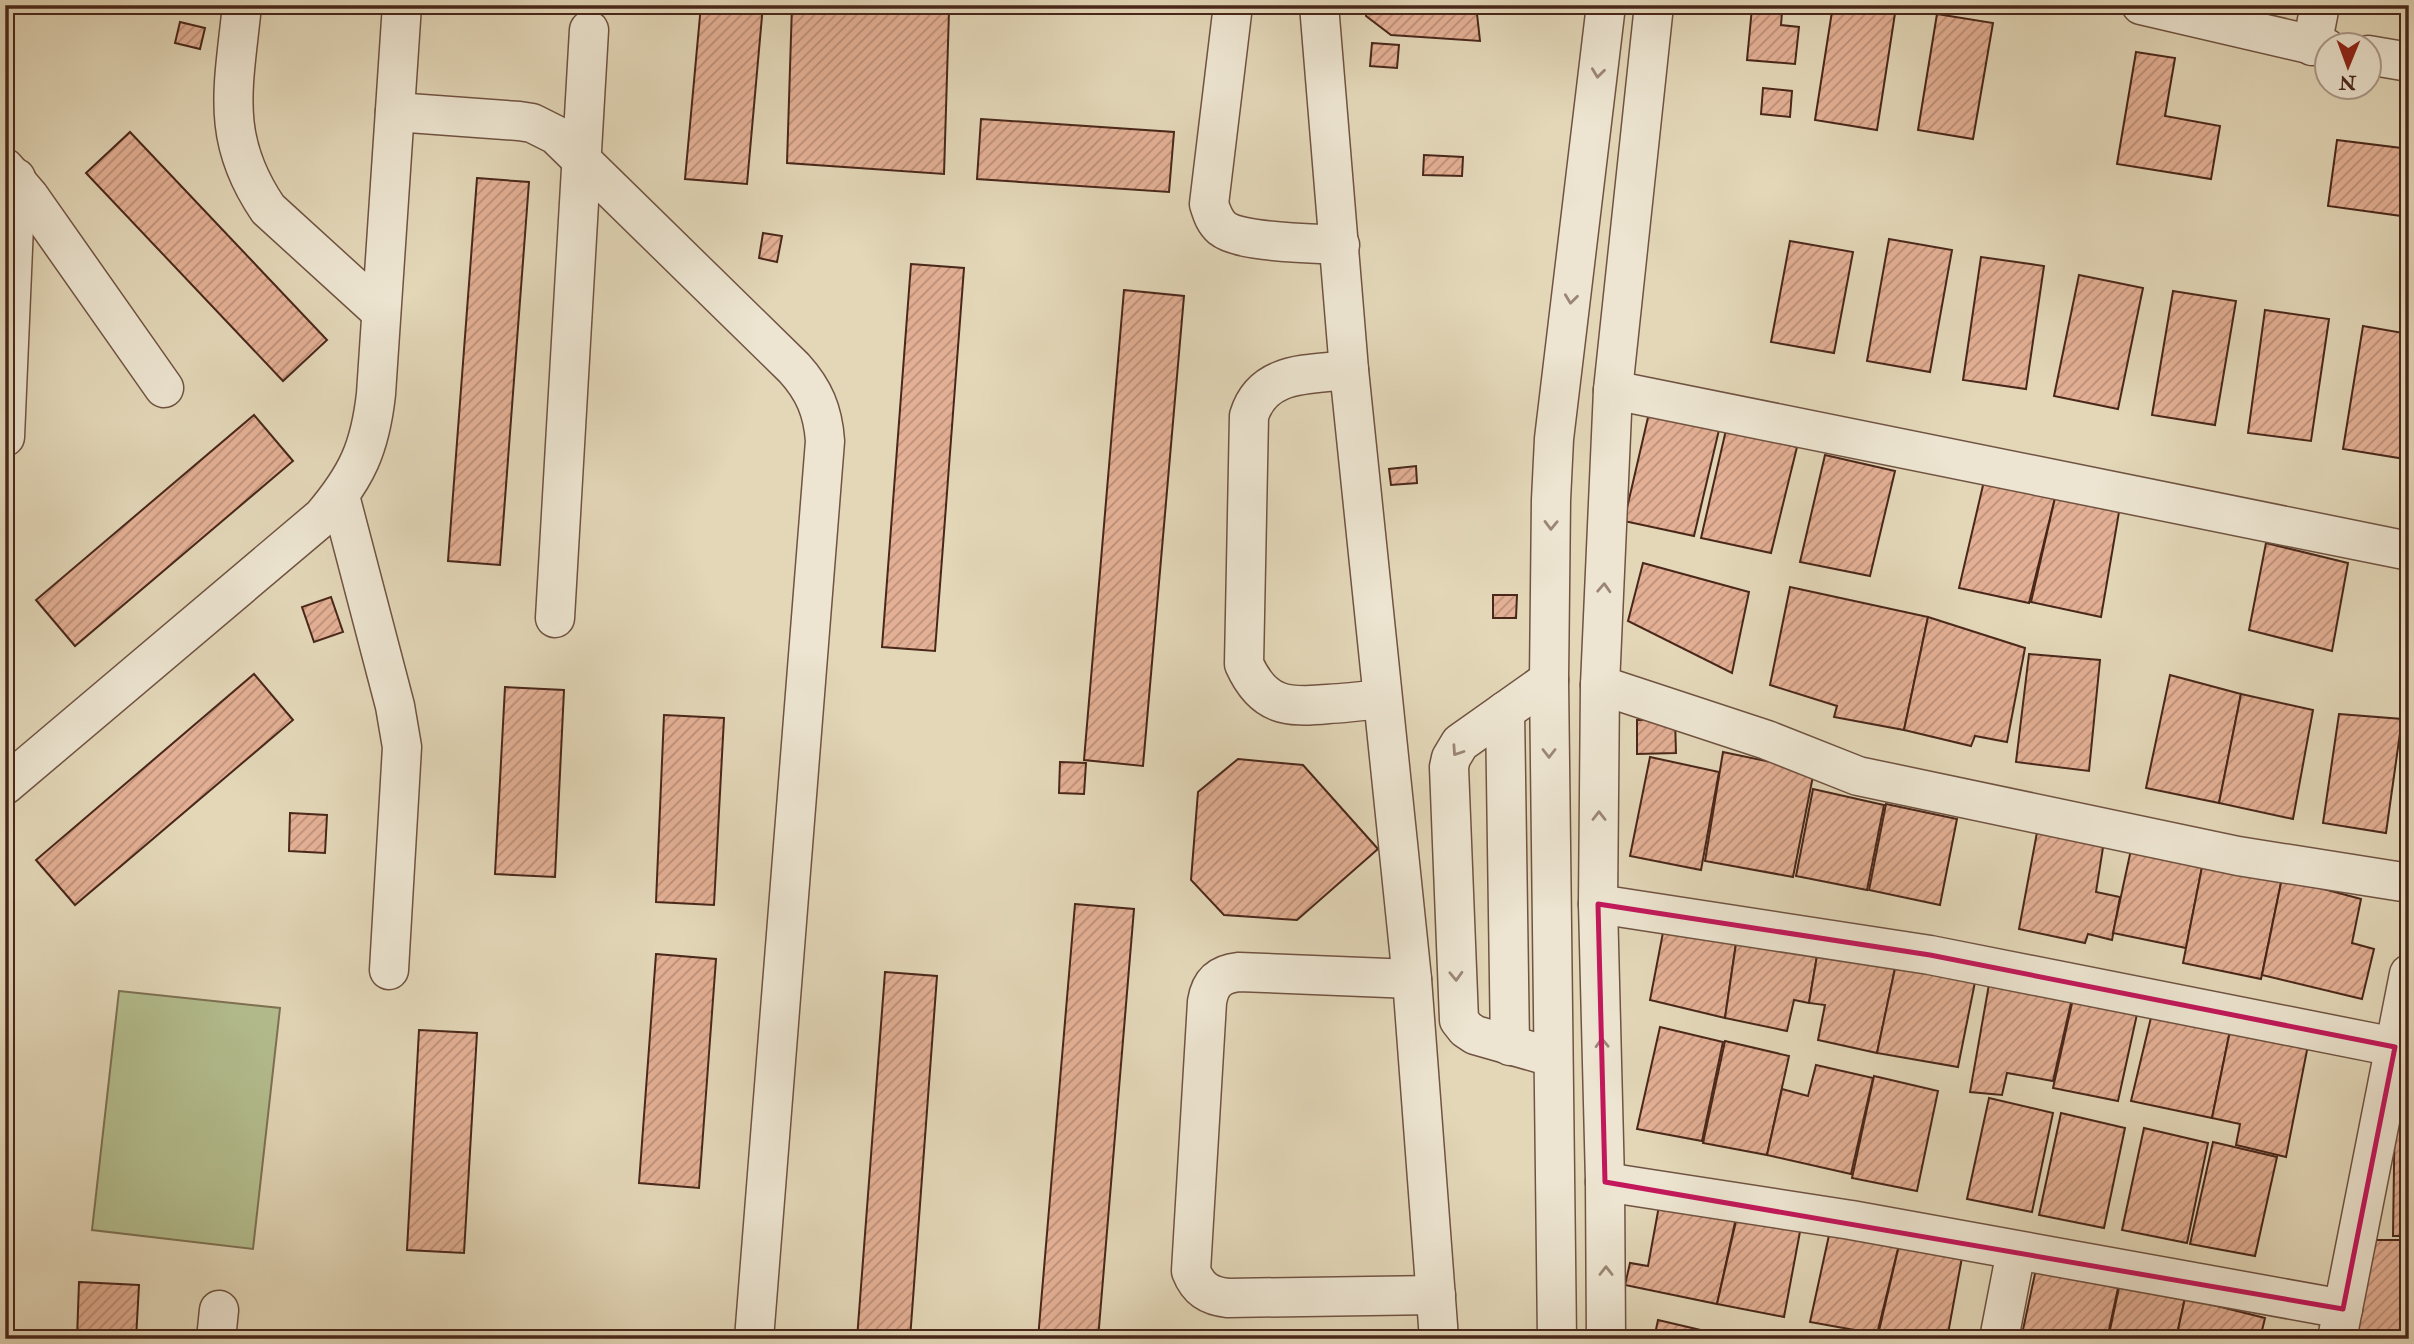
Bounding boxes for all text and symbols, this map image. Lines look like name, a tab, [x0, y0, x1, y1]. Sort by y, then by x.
north arrow	[2312, 32, 2382, 102]
one-way arrow	[1590, 67, 1605, 79]
text: N	[2338, 70, 2357, 94]
one-way arrow	[1563, 293, 1578, 305]
one-way arrow	[1543, 520, 1558, 531]
one-way arrow	[1597, 582, 1612, 593]
one-way arrow	[1452, 743, 1465, 756]
one-way arrow	[1541, 748, 1557, 759]
one-way arrow	[1591, 810, 1607, 820]
one-way arrow	[1449, 970, 1464, 981]
one-way arrow	[1594, 1037, 1609, 1048]
one-way arrow	[1598, 1265, 1614, 1275]

